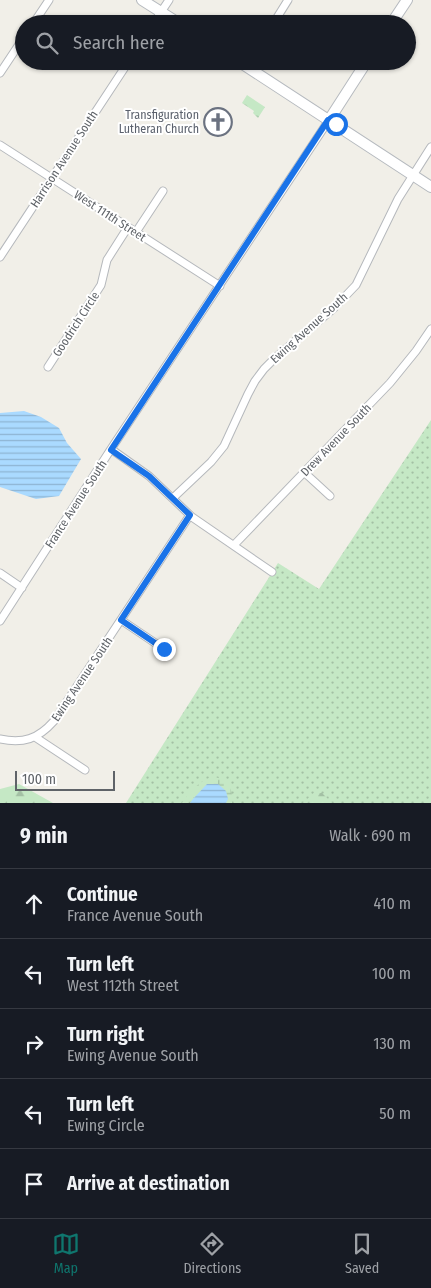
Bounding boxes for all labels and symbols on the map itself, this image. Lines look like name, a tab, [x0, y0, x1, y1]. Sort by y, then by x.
church icon: Transfiguration Lutheran Church	[203, 107, 233, 137]
street label: Harrison Avenue South	[27, 108, 101, 210]
place label: Transfiguration Lutheran Church	[119, 108, 199, 136]
route start	[325, 113, 348, 136]
street label: West 111th Street	[71, 188, 149, 244]
street label: Goodrich Circle	[50, 289, 102, 359]
street label: Ewing Avenue South	[268, 290, 350, 366]
street label: Drew Avenue South	[298, 401, 374, 479]
street label: France Avenue South	[42, 457, 110, 551]
street label: Ewing Avenue South	[49, 634, 115, 724]
route end	[153, 638, 176, 661]
scale bar	[15, 768, 115, 791]

